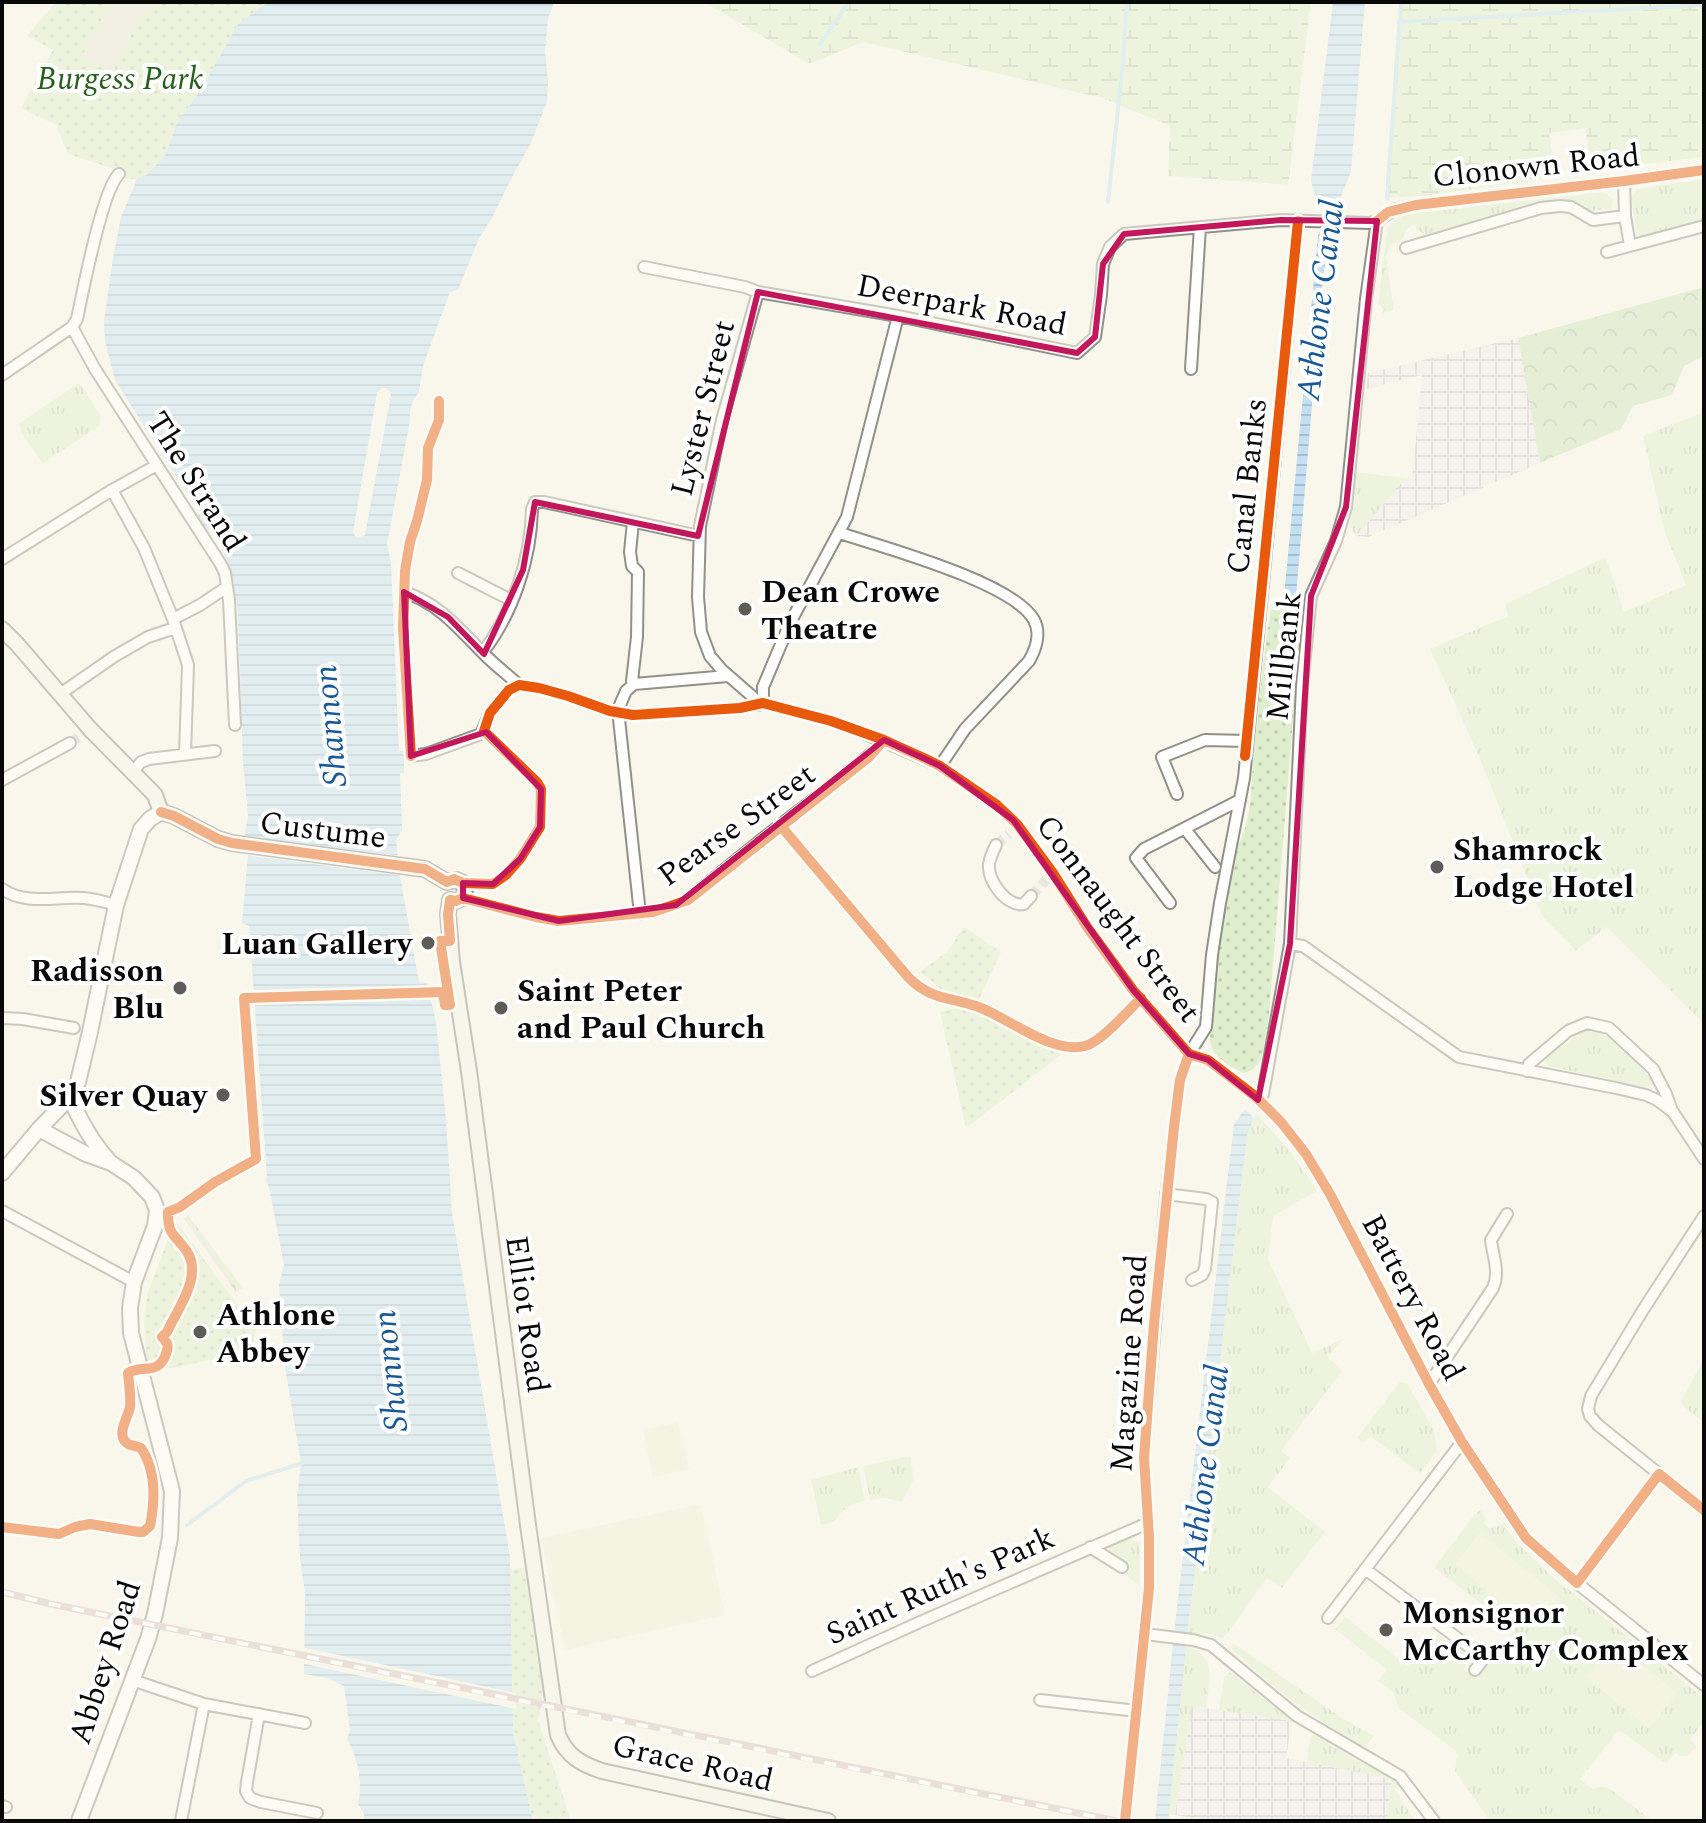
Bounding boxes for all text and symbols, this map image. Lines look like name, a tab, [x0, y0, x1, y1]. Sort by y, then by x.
park label: Burgess Park	[37, 55, 203, 104]
street label: Clonown Road	[1430, 131, 1642, 202]
water label: Athlone Canal	[1283, 197, 1359, 405]
street label: Deerpark Road	[852, 261, 1071, 350]
street label: Lyster Street	[658, 315, 749, 502]
street label: Canal Banks	[1214, 396, 1281, 577]
street label: The Strand	[133, 402, 258, 562]
place label: Dean Crowe Theatre	[761, 568, 940, 654]
street label: Millbank	[1253, 589, 1316, 723]
marker: Dean Crowe Theatre	[736, 600, 754, 618]
water label: Shannon	[300, 663, 362, 789]
street label: Pearse Street	[648, 751, 826, 899]
street label: Custume	[257, 798, 389, 863]
street label: Connaught Street	[1023, 804, 1213, 1034]
place label: Shamrock Lodge Hotel	[1453, 826, 1634, 912]
marker: Shamrock Lodge Hotel	[1428, 858, 1446, 876]
place label: Luan Gallery	[221, 920, 414, 969]
marker: Luan Gallery	[419, 934, 437, 952]
place label: Radisson Blu	[30, 947, 164, 1033]
place label: Saint Peter and Paul Church	[517, 967, 765, 1053]
marker: Radisson Blu	[171, 979, 189, 997]
marker: Saint Peter and Paul Church	[492, 999, 510, 1017]
place label: Silver Quay	[39, 1072, 209, 1121]
marker: Silver Quay	[214, 1086, 232, 1104]
street label: Battery Road	[1348, 1205, 1477, 1390]
street label: Elliot Road	[491, 1232, 562, 1396]
street label: Magazine Road	[1097, 1252, 1162, 1474]
place label: Athlone Abbey	[216, 1291, 336, 1377]
water label: Shannon	[359, 1307, 423, 1434]
marker: Athlone Abbey	[191, 1323, 209, 1341]
water label: Athlone Canal	[1168, 1362, 1244, 1570]
street label: Saint Ruth's Park	[818, 1514, 1063, 1659]
street label: Abbey Road	[56, 1574, 155, 1751]
place label: Monsignor McCarthy Complex	[1402, 1589, 1689, 1675]
marker: Monsignor McCarthy Complex	[1377, 1621, 1395, 1639]
street label: Grace Road	[607, 1721, 778, 1806]

